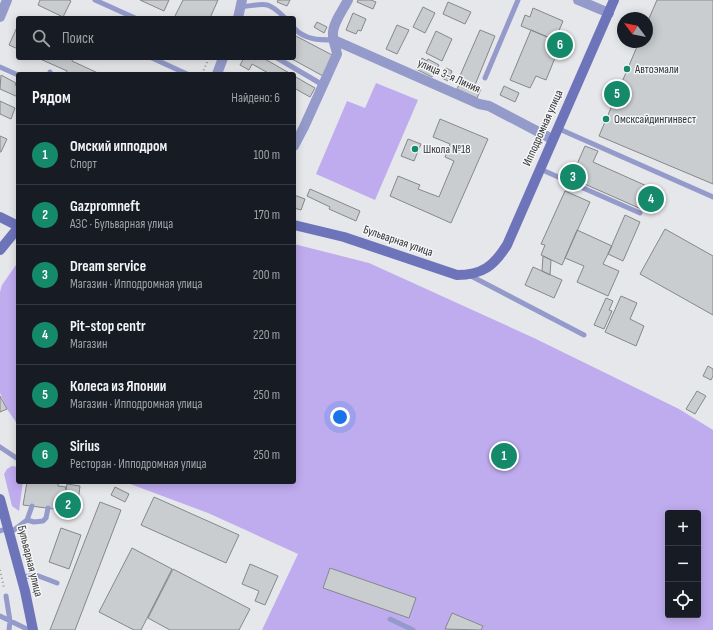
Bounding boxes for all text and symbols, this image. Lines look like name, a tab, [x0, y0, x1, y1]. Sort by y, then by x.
north arrow	[617, 12, 653, 48]
search box	[16, 16, 296, 60]
icon: search	[30, 27, 52, 49]
text: Поиск	[62, 29, 94, 48]
pin: 6	[547, 30, 573, 60]
street label: улица 3-я Линия	[415, 55, 483, 97]
place label: Автоэмали	[634, 62, 679, 77]
marker: Автоэмали	[622, 64, 632, 74]
pin: 5	[604, 79, 630, 109]
street label: Ипподромная улица	[520, 87, 567, 168]
text: Рядом	[32, 88, 71, 108]
text: Найдено: 6	[231, 90, 280, 106]
place label: Омсксайдингинвест	[614, 112, 696, 127]
marker: Омсксайдингинвест	[601, 114, 611, 124]
text: Омский ипподром	[70, 137, 167, 156]
place label: Школа №18	[423, 142, 470, 157]
marker: Школа №18	[410, 144, 420, 154]
text: 1	[42, 147, 48, 163]
text: 100 m	[253, 147, 280, 163]
text: Спорт	[70, 156, 97, 172]
pin: 3	[560, 162, 586, 192]
pin: 4	[638, 184, 664, 214]
text: Gazpromneft	[70, 197, 140, 216]
text: 2	[42, 207, 48, 223]
text: 170 m	[254, 207, 280, 223]
text: АЗС · Бульварная улица	[70, 216, 173, 232]
street label: Бульварная улица	[361, 222, 435, 260]
text: Dream service	[70, 257, 146, 276]
text: 3	[42, 267, 48, 283]
text: 200 m	[253, 267, 280, 283]
text: Магазин · Ипподромная улица	[70, 276, 203, 292]
text: Pit-stop centr	[70, 317, 146, 336]
text: 4	[42, 327, 48, 343]
text: 220 m	[253, 327, 280, 343]
text: Магазин	[70, 336, 107, 352]
text: Колеса из Японии	[70, 377, 166, 396]
text: 5	[42, 387, 48, 403]
text: 250 m	[253, 387, 280, 403]
text: Магазин · Ипподромная улица	[70, 396, 203, 412]
your location	[330, 407, 350, 427]
text: Sirius	[70, 437, 100, 456]
pin: 1	[491, 441, 517, 471]
text: 6	[42, 447, 48, 463]
text: 250 m	[253, 447, 280, 463]
text: Ресторан · Ипподромная улица	[70, 456, 207, 472]
pin: 2	[55, 490, 81, 520]
map controls	[665, 510, 701, 618]
button: +	[665, 510, 701, 546]
street label: Бульварная улица	[14, 524, 46, 599]
button: −	[665, 546, 701, 582]
button: locate	[665, 582, 701, 618]

